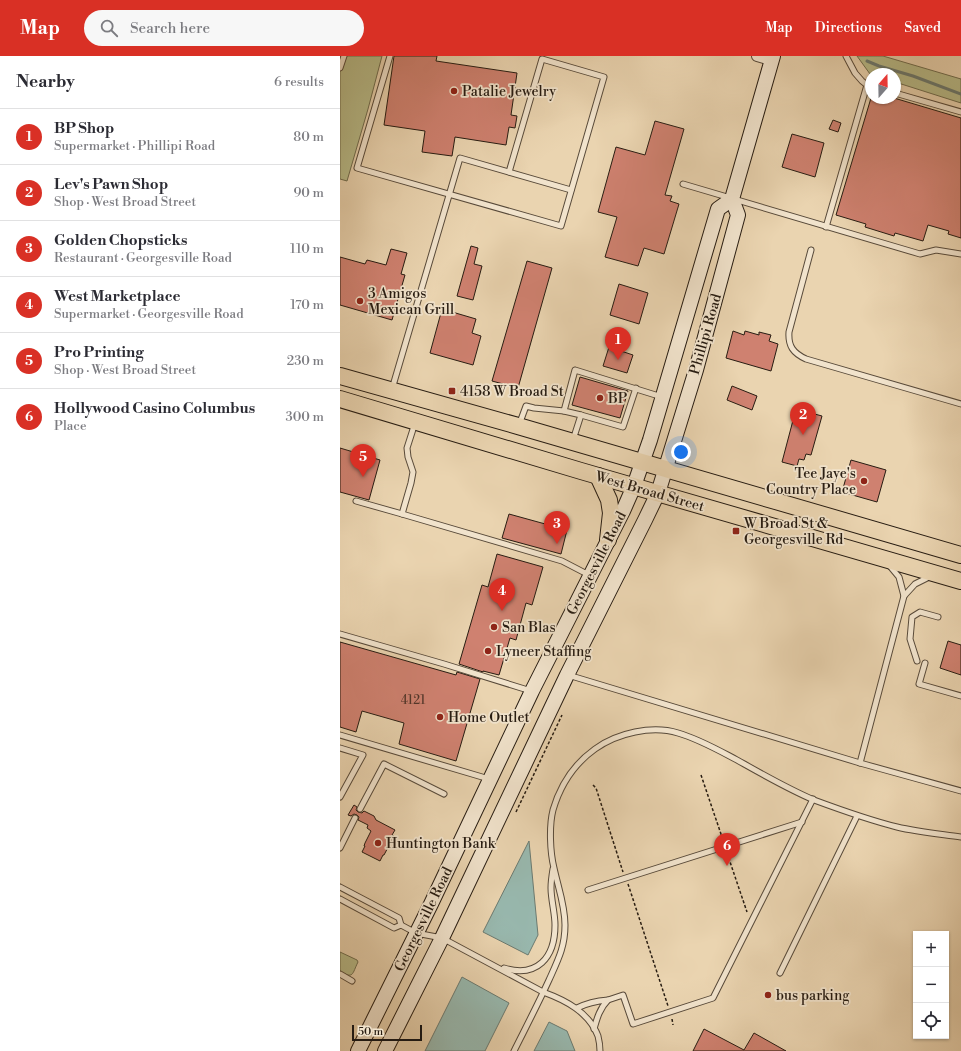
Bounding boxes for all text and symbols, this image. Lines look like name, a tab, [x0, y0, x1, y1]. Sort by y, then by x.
search box	[84, 10, 364, 46]
text: Map	[20, 16, 60, 40]
icon: search	[98, 17, 120, 39]
text: Search here	[130, 19, 210, 38]
text: Map	[765, 19, 793, 37]
text: Directions	[815, 19, 882, 37]
text: Saved	[904, 19, 941, 37]
north arrow	[865, 68, 901, 104]
text: Nearby	[16, 71, 75, 93]
text: 6 results	[274, 74, 324, 90]
place label: Patalie Jewelry	[462, 83, 556, 101]
marker: Patalie Jewelry	[449, 86, 459, 96]
text: BP Shop	[54, 119, 114, 138]
text: 1	[26, 129, 32, 145]
text: 80 m	[293, 129, 324, 145]
text: Supermarket · Phillipi Road	[54, 138, 215, 154]
text: Lev's Pawn Shop	[54, 175, 168, 194]
text: 2	[25, 185, 33, 201]
text: 90 m	[293, 185, 324, 201]
text: Shop · West Broad Street	[54, 194, 196, 210]
text: Golden Chopsticks	[54, 231, 188, 250]
text: 3	[25, 241, 33, 257]
text: 110 m	[290, 241, 324, 257]
text: Restaurant · Georgesville Road	[54, 250, 232, 266]
place label: 3 Amigos Mexican Grill	[368, 285, 454, 319]
text: West Marketplace	[54, 287, 181, 306]
street label: Phillipi Road	[686, 292, 726, 377]
marker: 3 Amigos Mexican Grill	[355, 296, 365, 306]
text: 4	[25, 297, 33, 313]
text: 170 m	[290, 297, 324, 313]
text: Supermarket · Georgesville Road	[54, 306, 244, 322]
pin: 1	[605, 327, 631, 360]
text: Pro Printing	[54, 343, 144, 362]
text: 5	[25, 353, 33, 369]
text: 230 m	[287, 353, 324, 369]
text: Shop · West Broad Street	[54, 362, 196, 378]
place label: 4158 W Broad St	[460, 383, 564, 401]
marker: 4158 W Broad St	[447, 386, 457, 396]
place label: BP	[607, 390, 628, 408]
marker: BP	[595, 393, 605, 403]
text: Hollywood Casino Columbus	[54, 399, 255, 418]
pin: 2	[790, 402, 816, 435]
text: 6	[25, 409, 33, 425]
text: 300 m	[286, 409, 324, 425]
text: Place	[54, 418, 86, 434]
your location	[671, 442, 691, 462]
pin: 5	[350, 444, 376, 477]
place label: Tee Jaye's Country Place	[766, 465, 856, 499]
street label: West Broad Street	[592, 468, 706, 516]
marker: Tee Jaye's Country Place	[859, 476, 869, 486]
street label: Georgesville Road	[563, 509, 631, 618]
pin: 3	[544, 511, 570, 544]
place label: W Broad St & Georgesville Rd	[743, 515, 843, 549]
marker: W Broad St & Georgesville Rd	[731, 526, 741, 536]
pin: 4	[489, 578, 515, 611]
place label: San Blas	[502, 619, 556, 637]
marker: San Blas	[489, 622, 499, 632]
place label: Lyneer Staffing	[496, 643, 592, 661]
marker: Lyneer Staffing	[483, 646, 493, 656]
house number: 4121	[401, 693, 426, 708]
place label: Home Outlet	[448, 709, 530, 727]
marker: Home Outlet	[435, 712, 445, 722]
pin: 6	[714, 833, 740, 866]
place label: Huntington Bank	[386, 835, 496, 853]
marker: Huntington Bank	[373, 838, 383, 848]
street label: Georgesville Road	[391, 864, 457, 975]
map controls	[913, 931, 949, 1039]
button: +	[913, 931, 949, 967]
button: −	[913, 967, 949, 1003]
place label: bus parking	[776, 987, 850, 1005]
marker: bus parking	[763, 990, 773, 1000]
button: locate	[913, 1003, 949, 1039]
scale bar	[352, 1023, 422, 1042]
text: 50 m	[358, 1025, 383, 1039]

